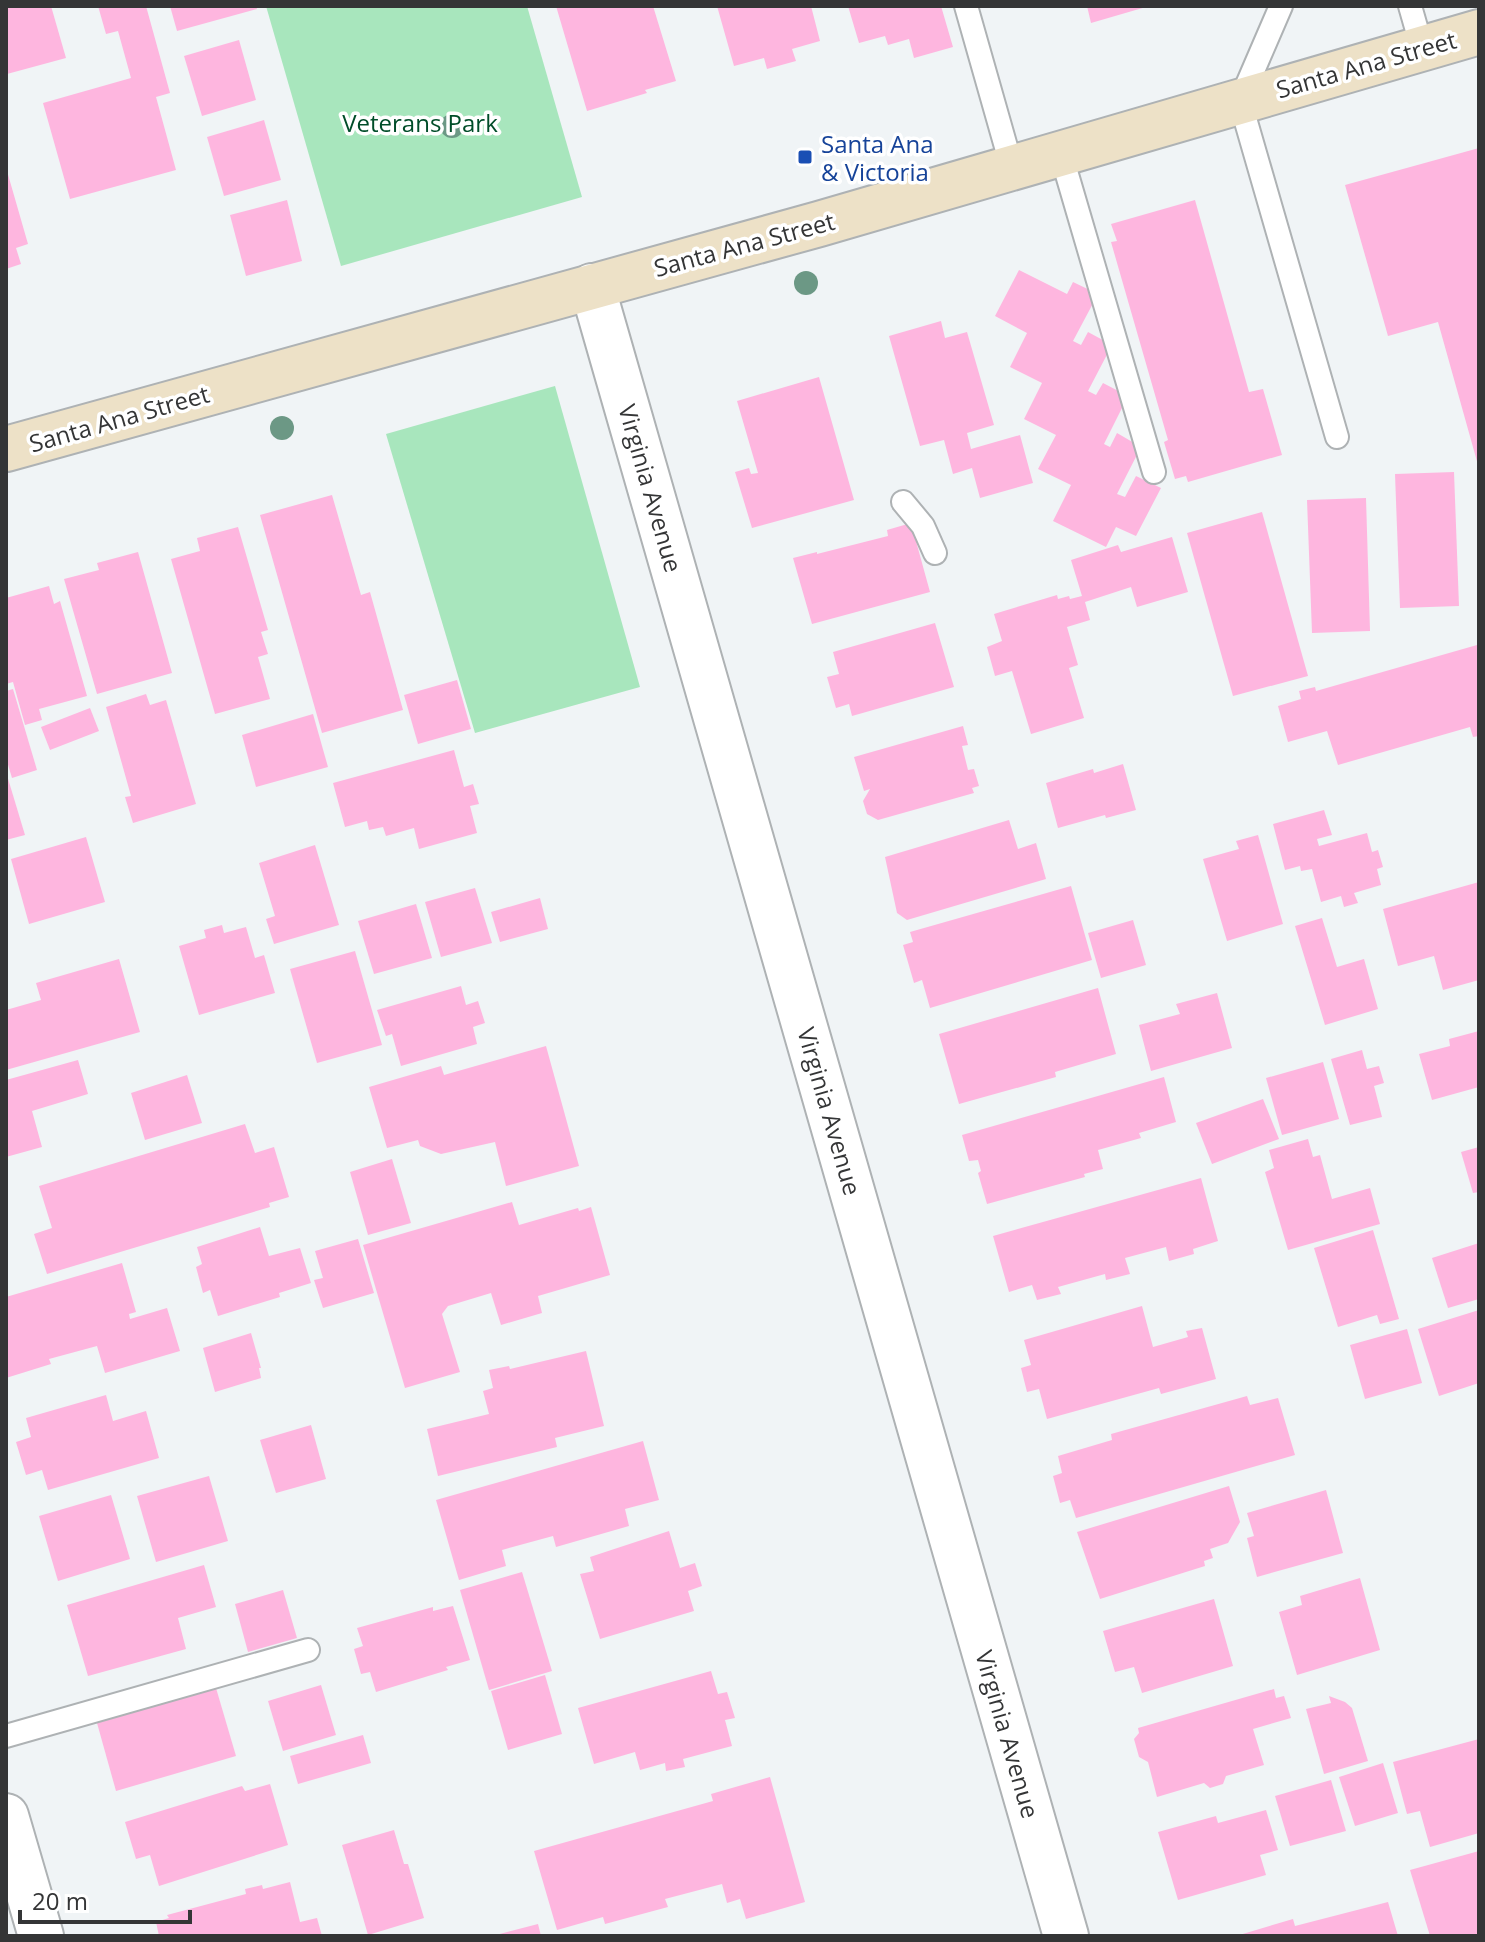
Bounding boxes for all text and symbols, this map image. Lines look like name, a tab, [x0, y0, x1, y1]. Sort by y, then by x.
street label: Santa Ana Street	[1272, 23, 1460, 105]
park label: Veterans Park	[342, 106, 498, 139]
place label: Santa Ana & Victoria	[821, 127, 934, 188]
marker: Santa Ana & Victoria	[796, 148, 814, 166]
street label: Santa Ana Street	[650, 204, 838, 284]
street label: Santa Ana Street	[25, 377, 213, 459]
street label: Virginia Avenue	[611, 400, 691, 576]
street label: Virginia Avenue	[790, 1023, 870, 1199]
street label: Virginia Avenue	[968, 1646, 1048, 1822]
scale bar	[20, 1874, 190, 1924]
text: 20 m	[32, 1884, 88, 1917]

